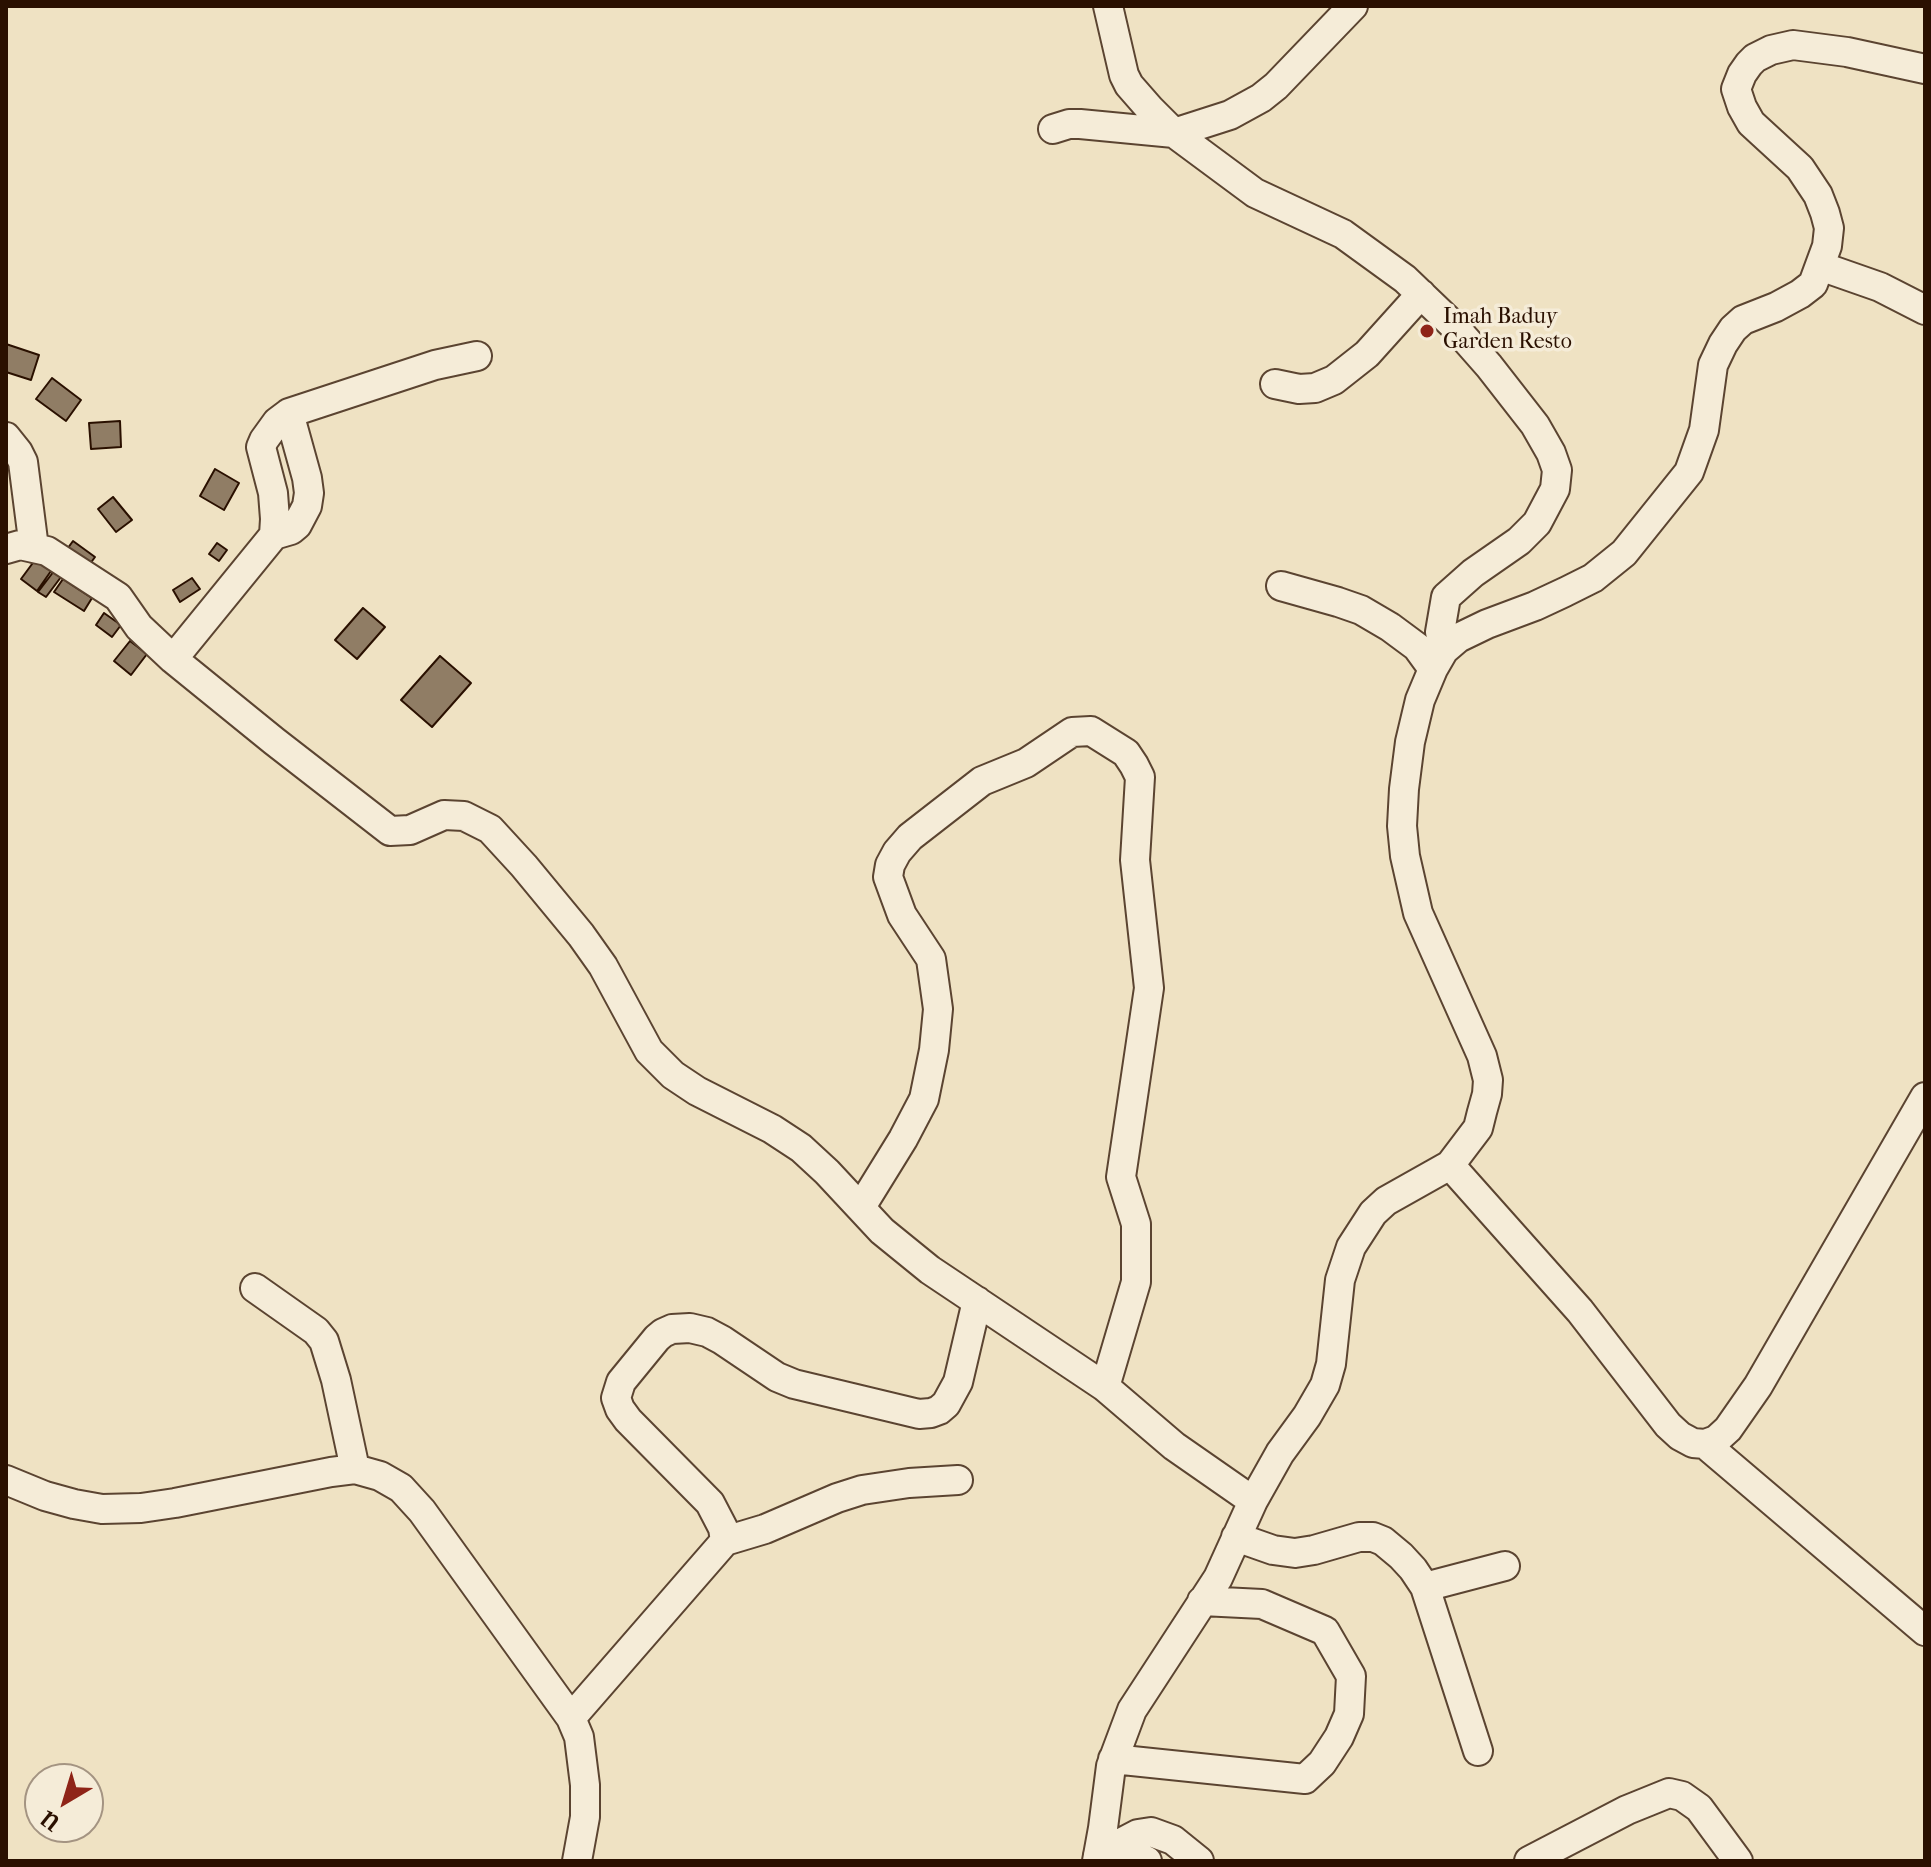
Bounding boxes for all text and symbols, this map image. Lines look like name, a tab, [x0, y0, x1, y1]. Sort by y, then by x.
place label: Imah Baduy Garden Resto	[1443, 305, 1572, 356]
marker: Imah Baduy Garden Resto	[1418, 322, 1436, 340]
north arrow	[24, 1763, 104, 1843]
text: U	[36, 1805, 65, 1836]

